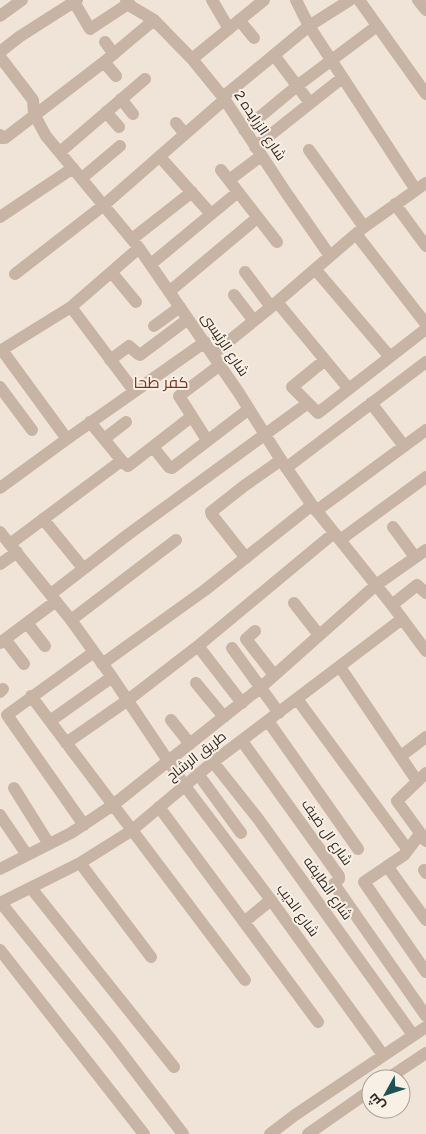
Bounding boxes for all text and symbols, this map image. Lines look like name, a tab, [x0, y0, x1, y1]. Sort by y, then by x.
street label: شارع الزرايده 2	[229, 88, 289, 164]
street label: شارع الرئيسى	[197, 310, 251, 380]
district label: كفر طحا	[133, 374, 189, 394]
street label: طريق الرشاح	[164, 728, 230, 786]
street label: شارع ال ضيف	[297, 797, 355, 869]
street label: شارع الطايفه	[299, 854, 355, 924]
street label: شارع الديب	[272, 881, 322, 941]
north arrow	[361, 1069, 411, 1119]
text: ش	[364, 1089, 389, 1114]

